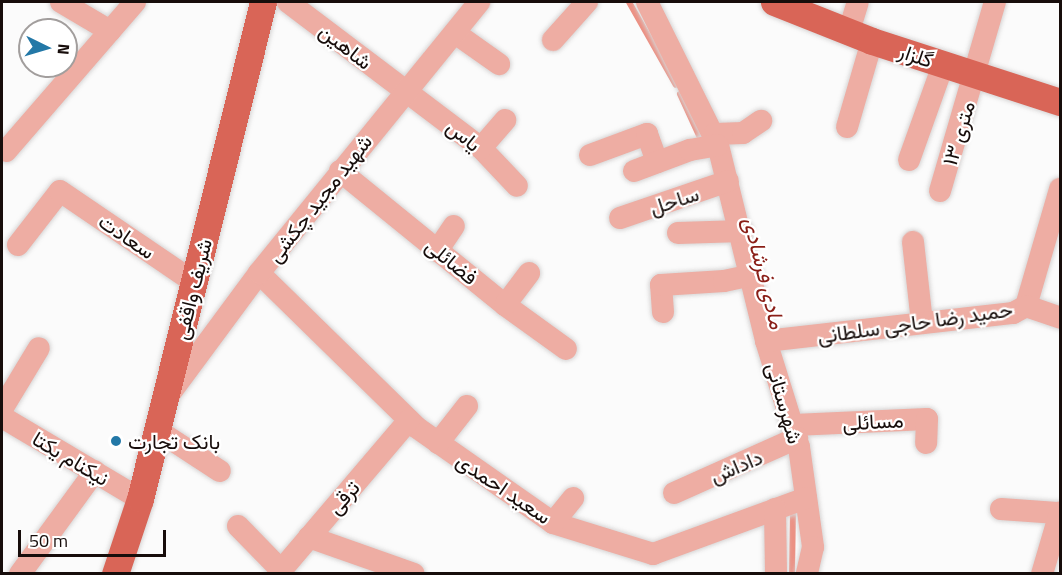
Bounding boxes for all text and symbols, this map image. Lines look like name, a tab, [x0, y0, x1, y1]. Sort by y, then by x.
north arrow	[18, 18, 78, 78]
street label: شاهین	[315, 18, 377, 74]
street label: گلزار	[895, 37, 937, 73]
text: N	[52, 43, 76, 56]
street label: ۱۳ متری	[936, 98, 980, 168]
street label: یاس	[442, 114, 486, 156]
street label: شهید مجید چکشی	[261, 129, 377, 267]
street label: ساحل	[646, 180, 702, 220]
street label: سعادت	[94, 208, 160, 264]
water label: مادی فرشادی	[737, 214, 791, 332]
street label: فضائلی	[421, 232, 483, 290]
street label: شریف واقفی	[167, 236, 217, 342]
street label: حمید رضا حاجی سلطانی	[816, 296, 1014, 348]
street label: شهرستانی	[761, 360, 809, 446]
street label: مسائلی	[842, 407, 904, 435]
street label: نیکنام یکتا	[28, 425, 114, 491]
place label: بانک تجارت	[128, 428, 220, 454]
marker: بانک تجارت	[109, 434, 123, 448]
street label: داداش	[706, 444, 766, 488]
street label: سعید احمدی	[452, 447, 556, 529]
street label: ترقی	[322, 475, 364, 519]
scale bar	[21, 518, 170, 556]
text: 50 m	[29, 527, 68, 554]

